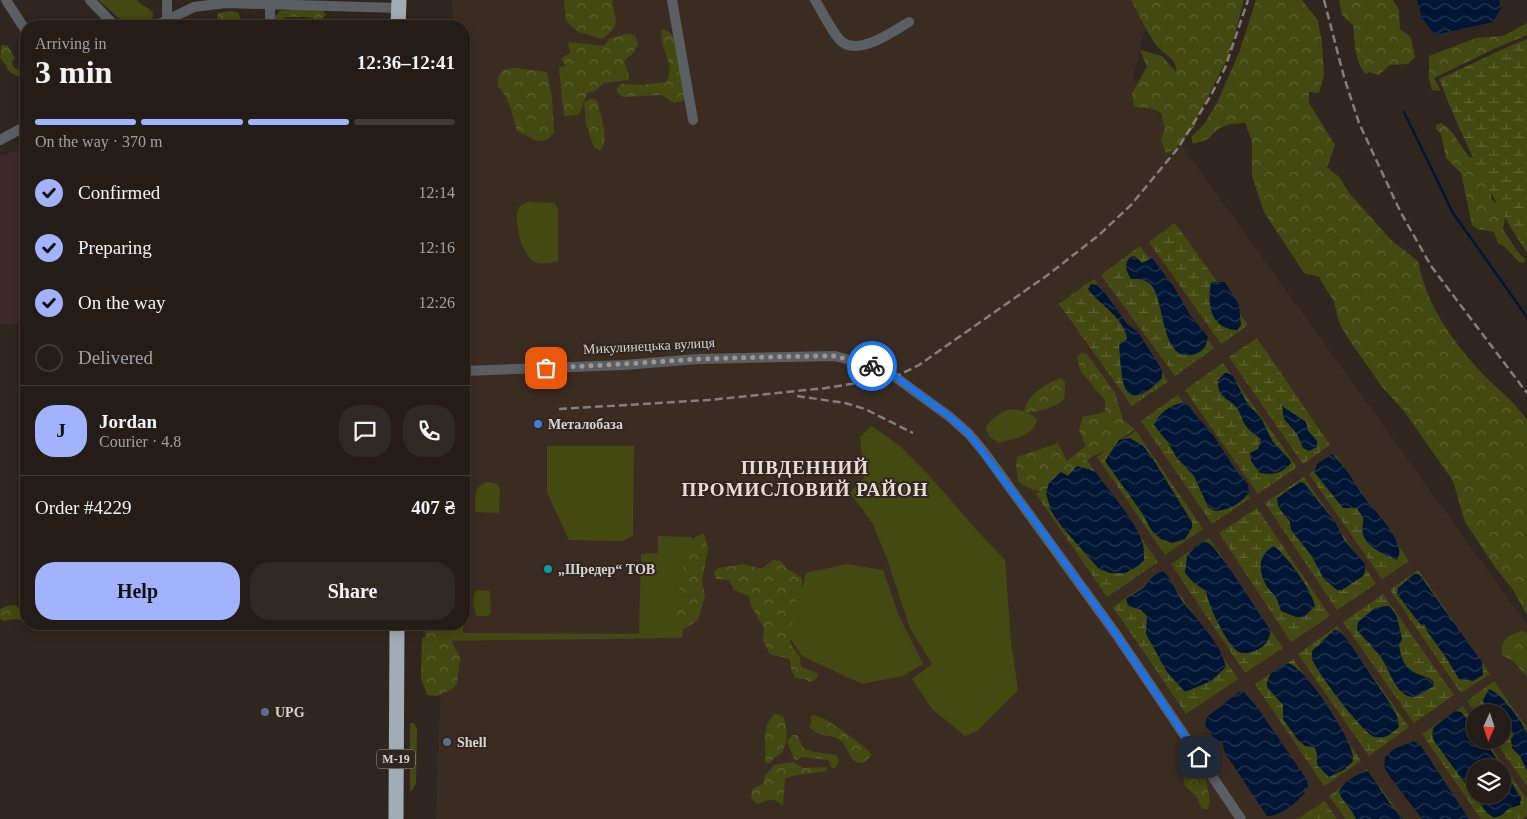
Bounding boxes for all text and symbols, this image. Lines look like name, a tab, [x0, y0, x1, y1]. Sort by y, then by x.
text: Arriving in	[35, 35, 107, 52]
text: 12:36–12:41	[357, 52, 455, 73]
text: 3 min	[35, 54, 112, 90]
text: On the way · 370 m	[35, 133, 163, 150]
icon: check	[35, 179, 63, 207]
text: Confirmed	[78, 182, 160, 203]
text: 12:14	[419, 184, 455, 201]
icon: check	[35, 234, 63, 262]
text: Preparing	[78, 237, 152, 258]
text: 12:16	[419, 239, 455, 256]
icon: check	[35, 289, 63, 317]
text: On the way	[78, 292, 166, 313]
text: 12:26	[419, 294, 455, 311]
street label: Микулинецька вулиця	[583, 335, 716, 357]
courier	[847, 341, 897, 391]
text: Delivered	[78, 347, 153, 368]
pin	[525, 347, 567, 389]
icon: bike	[858, 352, 886, 380]
icon: bag	[532, 354, 560, 382]
button: chat	[339, 405, 391, 457]
button: phone	[403, 405, 455, 457]
text: Jordan	[99, 411, 157, 432]
place label: Металобаза	[548, 417, 623, 432]
marker: Металобаза	[532, 418, 544, 430]
text: J	[56, 420, 66, 441]
text: Courier · 4.8	[99, 433, 181, 450]
district label: ПІВДЕННИЙ ПРОМИСЛОВИЙ РАЙОН	[681, 457, 929, 500]
text: Order #4229	[35, 497, 132, 518]
text: 407 ₴	[411, 497, 455, 518]
button: Help	[35, 562, 240, 620]
button: Share	[250, 562, 455, 620]
place label: „Шредер“ ТОВ	[558, 562, 655, 577]
marker: „Шредер“ ТОВ	[542, 563, 554, 575]
north arrow	[1466, 704, 1511, 749]
map controls	[1466, 704, 1511, 804]
place label: UPG	[275, 705, 305, 720]
marker: UPG	[259, 706, 271, 718]
place label: Shell	[457, 735, 487, 750]
marker: Shell	[441, 736, 453, 748]
pin	[1178, 736, 1220, 778]
icon: home	[1185, 743, 1213, 771]
road number: М-19	[377, 750, 415, 769]
button: layers	[1466, 759, 1511, 804]

